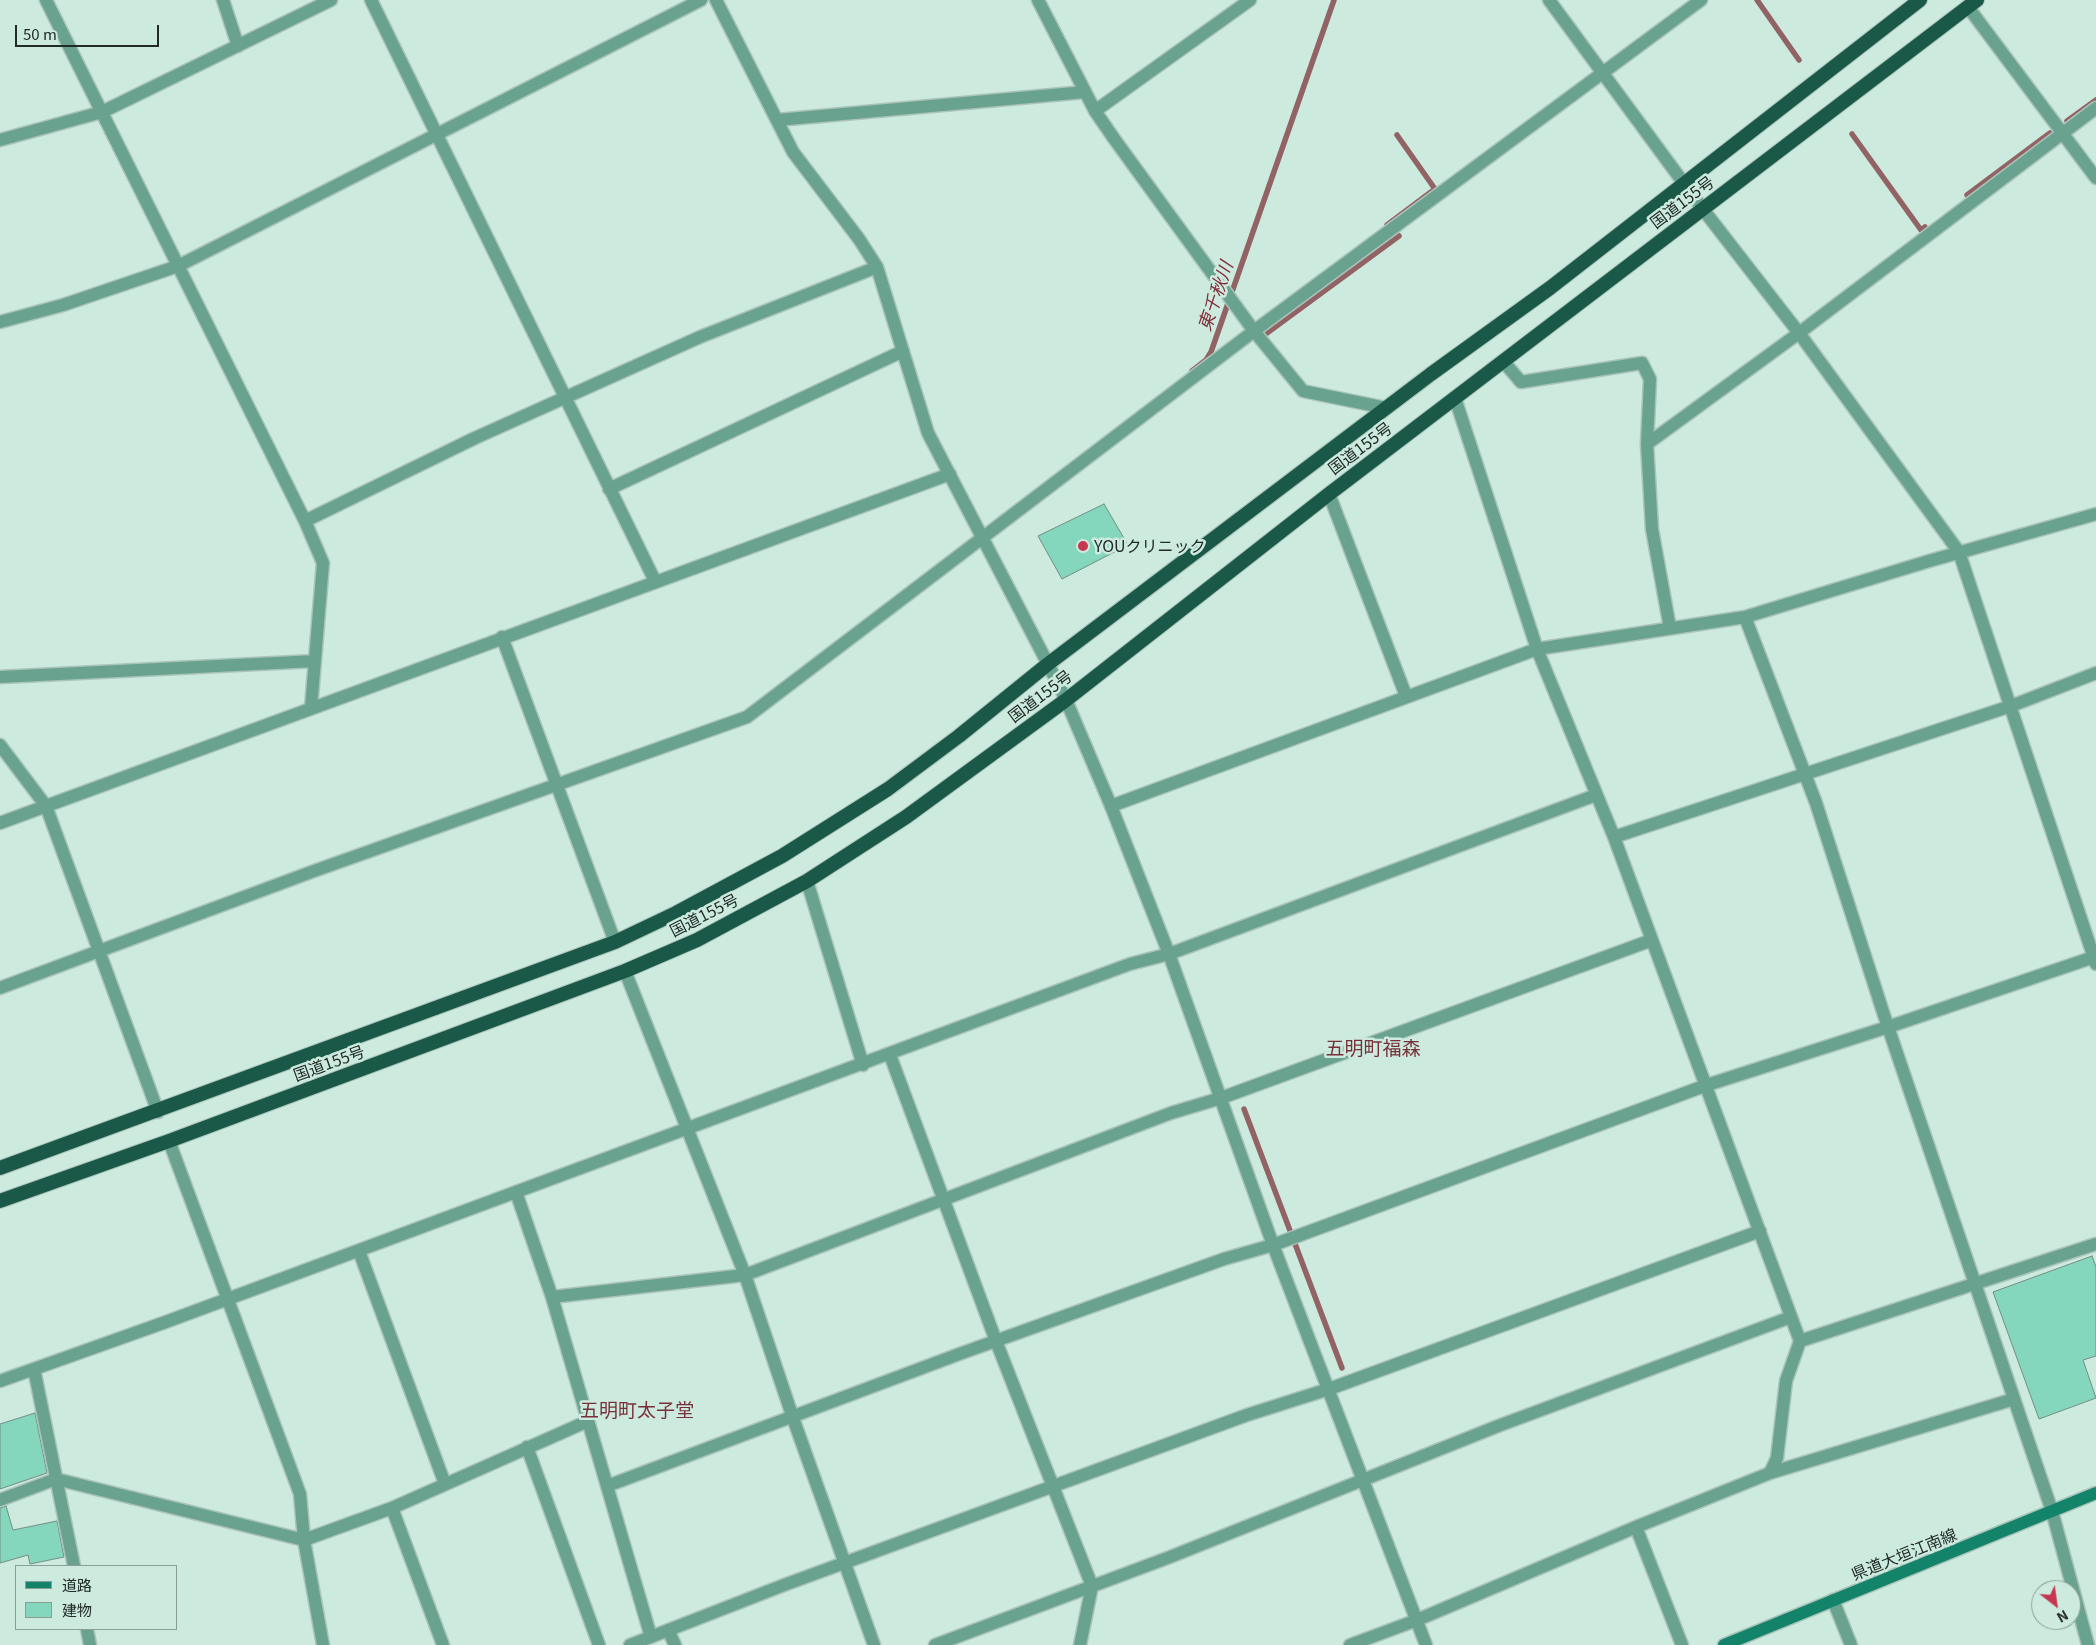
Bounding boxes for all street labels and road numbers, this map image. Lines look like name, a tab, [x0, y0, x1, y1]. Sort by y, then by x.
street label: 国道155号	[1646, 172, 1718, 232]
street label: 国道155号	[1324, 418, 1396, 478]
street label: 国道155号	[1004, 666, 1076, 726]
street label: 国道155号	[666, 890, 742, 940]
street label: 国道155号	[291, 1041, 367, 1085]
street label: 県道大垣江南線	[1848, 1524, 1960, 1584]

